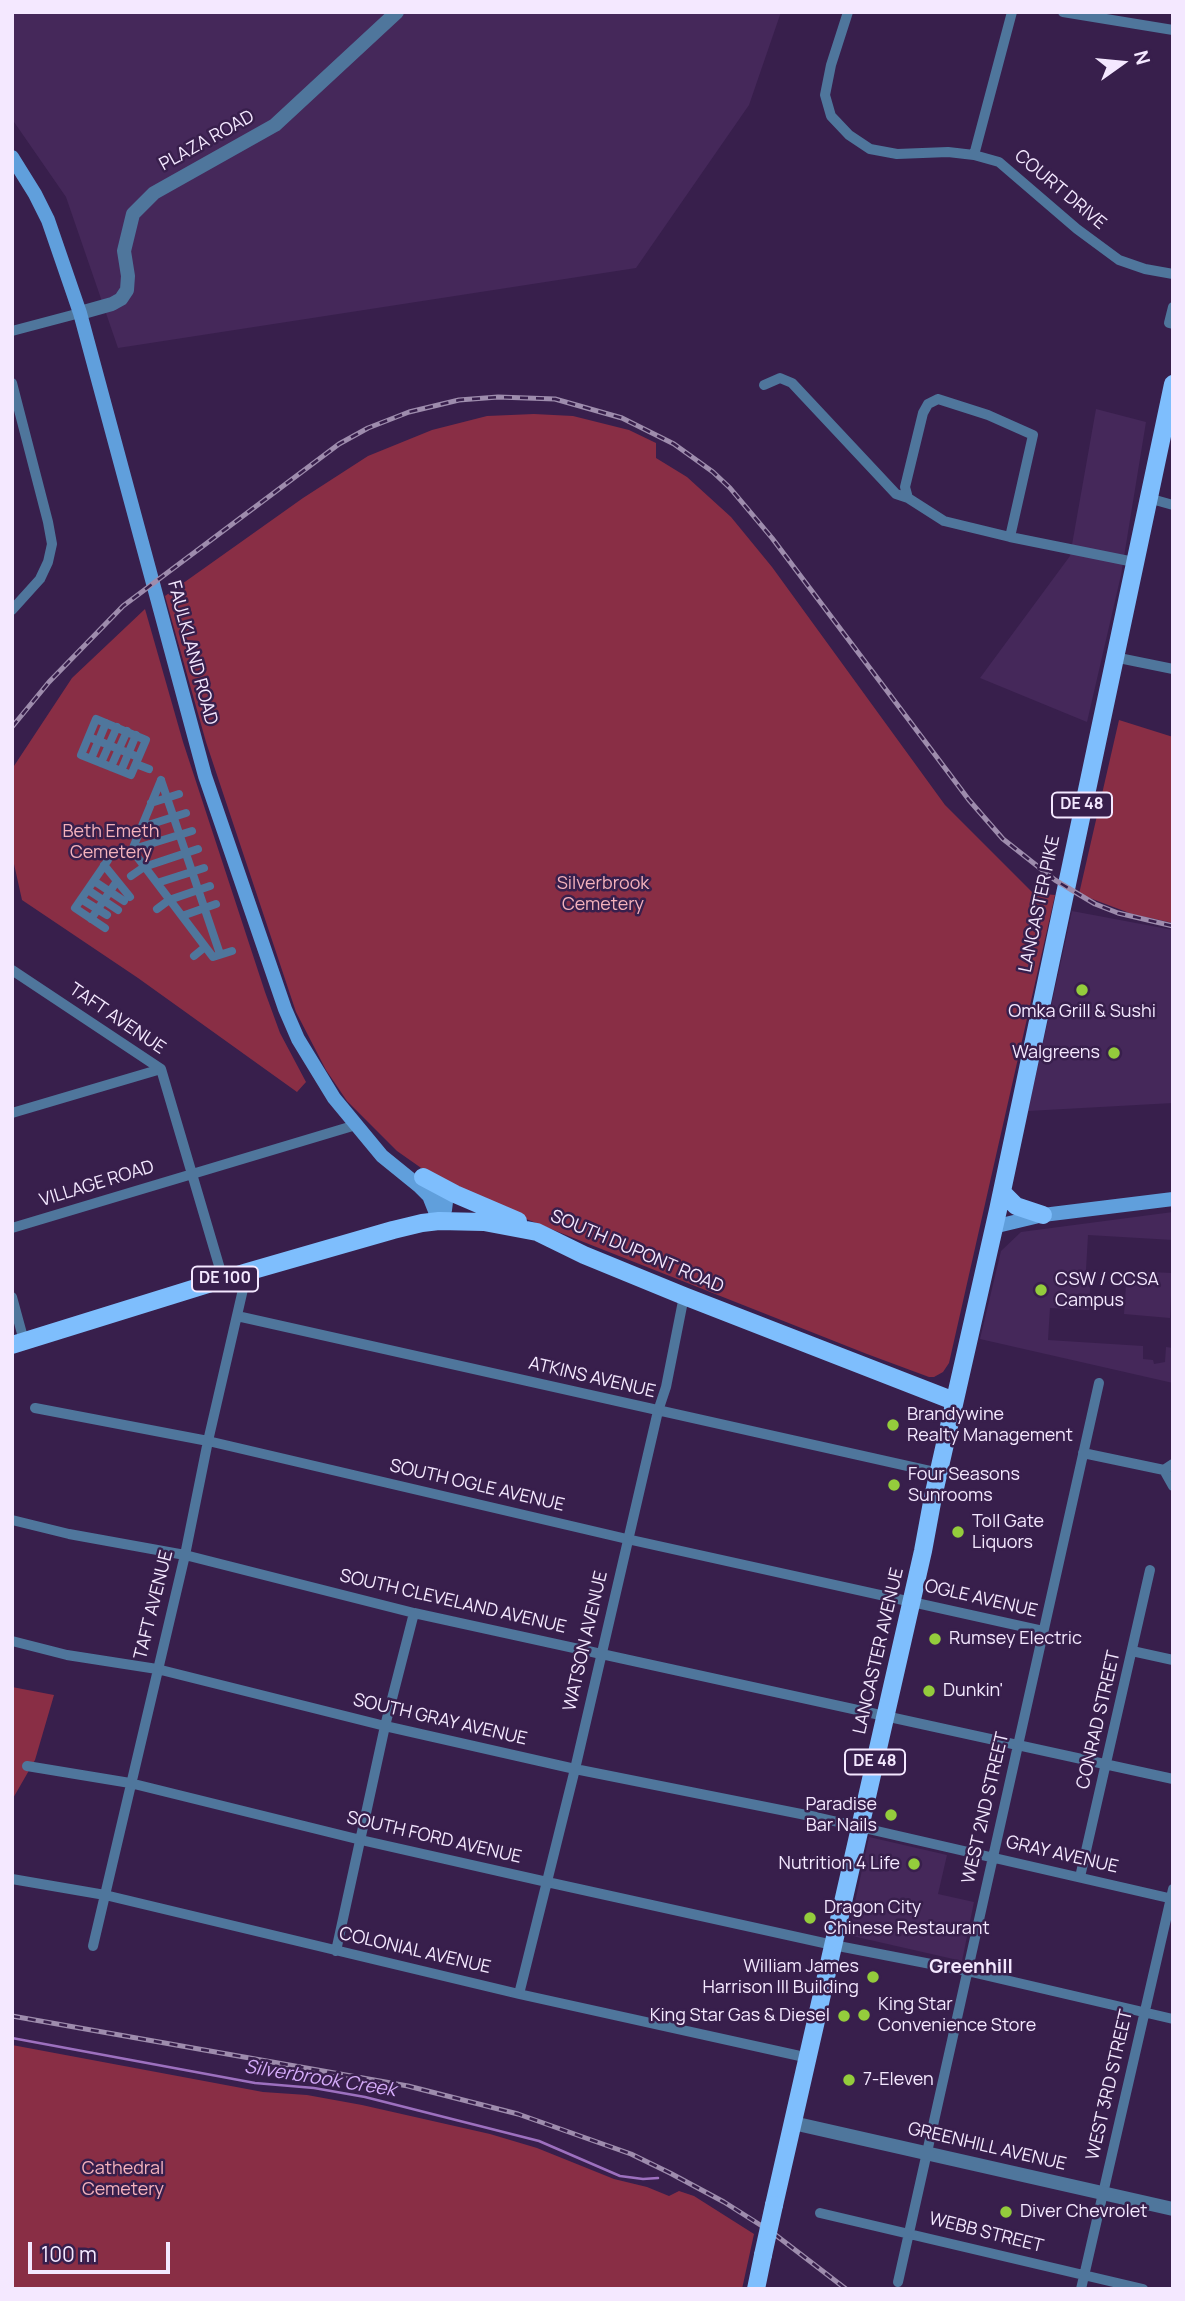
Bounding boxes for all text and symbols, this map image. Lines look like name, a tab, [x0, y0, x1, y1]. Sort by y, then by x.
north arrow	[1087, 28, 1157, 98]
text: N	[1128, 48, 1157, 68]
street label: PLAZA ROAD	[156, 106, 258, 176]
street label: COURT DRIVE	[1010, 145, 1110, 235]
street label: FAULKLAND ROAD	[162, 578, 222, 728]
road number: DE 48	[1052, 792, 1112, 818]
park label: Beth Emeth Cemetery	[63, 821, 159, 864]
street label: LANCASTER PIKE	[1015, 834, 1065, 974]
park label: Silverbrook Cemetery	[557, 873, 649, 916]
street label: TAFT AVENUE	[65, 979, 169, 1059]
marker: Omka Grill & Sushi	[1074, 982, 1090, 998]
place label: Omka Grill & Sushi	[1008, 1001, 1156, 1023]
place label: Walgreens	[1012, 1042, 1100, 1064]
marker: Walgreens	[1106, 1045, 1122, 1061]
street label: VILLAGE ROAD	[37, 1156, 157, 1212]
street label: SOUTH DUPONT ROAD	[547, 1206, 727, 1298]
road number: DE 100	[192, 1266, 258, 1292]
place label: CSW / CCSA Campus	[1055, 1269, 1159, 1312]
marker: CSW / CCSA Campus	[1033, 1282, 1049, 1298]
street label: ATKINS AVENUE	[527, 1353, 657, 1403]
place label: Brandywine Realty Management	[907, 1404, 1073, 1446]
marker: Brandywine Realty Management	[885, 1417, 901, 1433]
street label: SOUTH OGLE AVENUE	[388, 1455, 566, 1517]
place label: Four Seasons Sunrooms	[908, 1464, 1020, 1506]
marker: Four Seasons Sunrooms	[886, 1477, 902, 1493]
place label: Toll Gate Liquors	[972, 1511, 1044, 1554]
marker: Toll Gate Liquors	[950, 1524, 966, 1540]
street label: TAFT AVENUE	[130, 1548, 178, 1662]
street label: SOUTH CLEVELAND AVENUE	[338, 1565, 568, 1639]
street label: LANCASTER AVENUE	[849, 1566, 909, 1736]
street label: WATSON AVENUE	[559, 1569, 613, 1713]
street label: OGLE AVENUE	[922, 1576, 1040, 1622]
place label: Rumsey Electric	[949, 1628, 1082, 1650]
marker: Rumsey Electric	[927, 1631, 943, 1647]
street label: CONRAD STREET	[1073, 1649, 1125, 1791]
place label: Dunkin'	[943, 1680, 1003, 1702]
marker: Dunkin'	[921, 1683, 937, 1699]
street label: SOUTH GRAY AVENUE	[351, 1689, 529, 1751]
street label: WEST 2ND STREET	[958, 1730, 1014, 1886]
road number: DE 48	[845, 1750, 905, 1774]
place label: Paradise Bar Nails	[806, 1794, 877, 1836]
street label: SOUTH FORD AVENUE	[344, 1807, 524, 1869]
marker: Paradise Bar Nails	[883, 1807, 899, 1823]
street label: GRAY AVENUE	[1004, 1832, 1120, 1878]
place label: Nutrition 4 Life	[779, 1853, 900, 1875]
marker: Nutrition 4 Life	[906, 1856, 922, 1872]
place label: Dragon City Chinese Restaurant	[824, 1897, 990, 1940]
marker: Dragon City Chinese Restaurant	[802, 1910, 818, 1926]
street label: COLONIAL AVENUE	[337, 1923, 493, 1979]
place label: William James Harrison III Building	[703, 1956, 859, 1998]
district label: Greenhill	[929, 1957, 1013, 1979]
marker: William James Harrison III Building	[865, 1969, 881, 1985]
place label: King Star Convenience Store	[878, 1994, 1036, 2036]
place label: King Star Gas & Diesel	[650, 2005, 830, 2027]
marker: King Star Convenience Store	[856, 2007, 872, 2023]
marker: King Star Gas & Diesel	[836, 2008, 852, 2024]
street label: WEST 3RD STREET	[1082, 2008, 1138, 2162]
water label: Silverbrook Creek	[243, 2056, 397, 2102]
place label: 7-Eleven	[863, 2069, 934, 2091]
marker: 7-Eleven	[841, 2072, 857, 2088]
street label: GREENHILL AVENUE	[906, 2118, 1068, 2176]
park label: Cathedral Cemetery	[82, 2158, 164, 2200]
place label: Diver Chevrolet	[1020, 2201, 1147, 2223]
marker: Diver Chevrolet	[998, 2204, 1014, 2220]
street label: WEBB STREET	[927, 2208, 1045, 2258]
scale bar	[32, 2228, 173, 2272]
text: 100 m	[41, 2240, 97, 2268]

